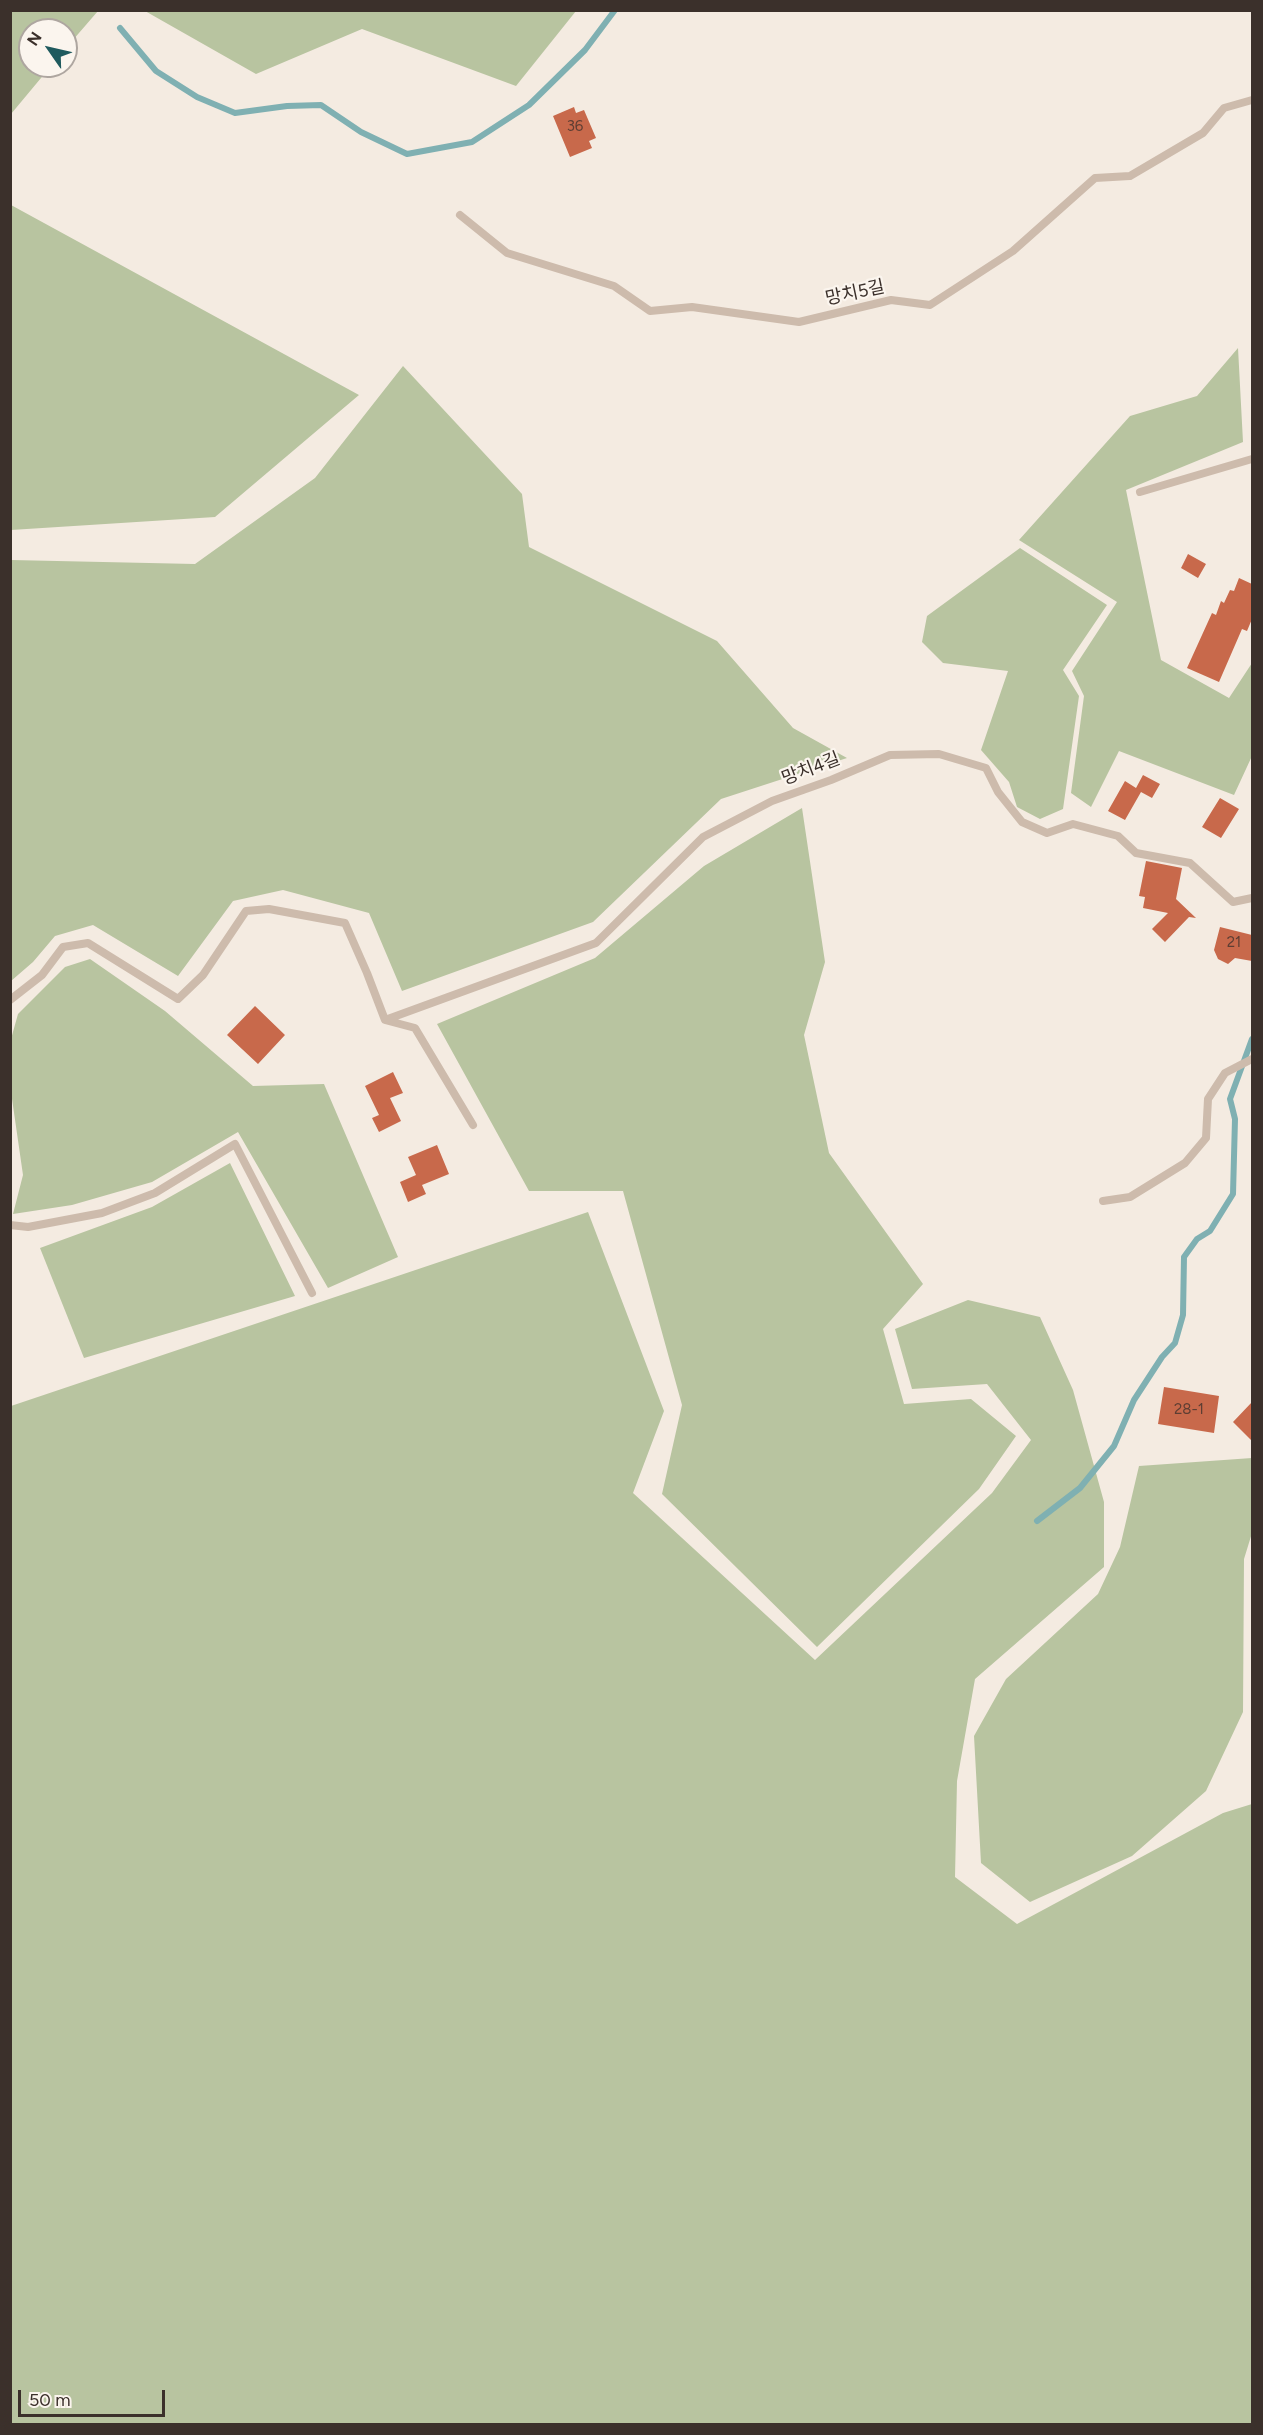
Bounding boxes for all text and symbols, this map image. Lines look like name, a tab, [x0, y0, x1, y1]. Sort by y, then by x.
north arrow	[18, 18, 78, 78]
text: N	[23, 28, 46, 49]
house number: 36	[567, 118, 583, 136]
street label: 망치5길	[823, 276, 887, 310]
street label: 망치4길	[779, 748, 843, 790]
house number: 21	[1227, 934, 1241, 952]
house number: 28-1	[1174, 1401, 1204, 1419]
scale bar	[21, 2378, 168, 2416]
text: 50 m	[29, 2389, 71, 2411]

